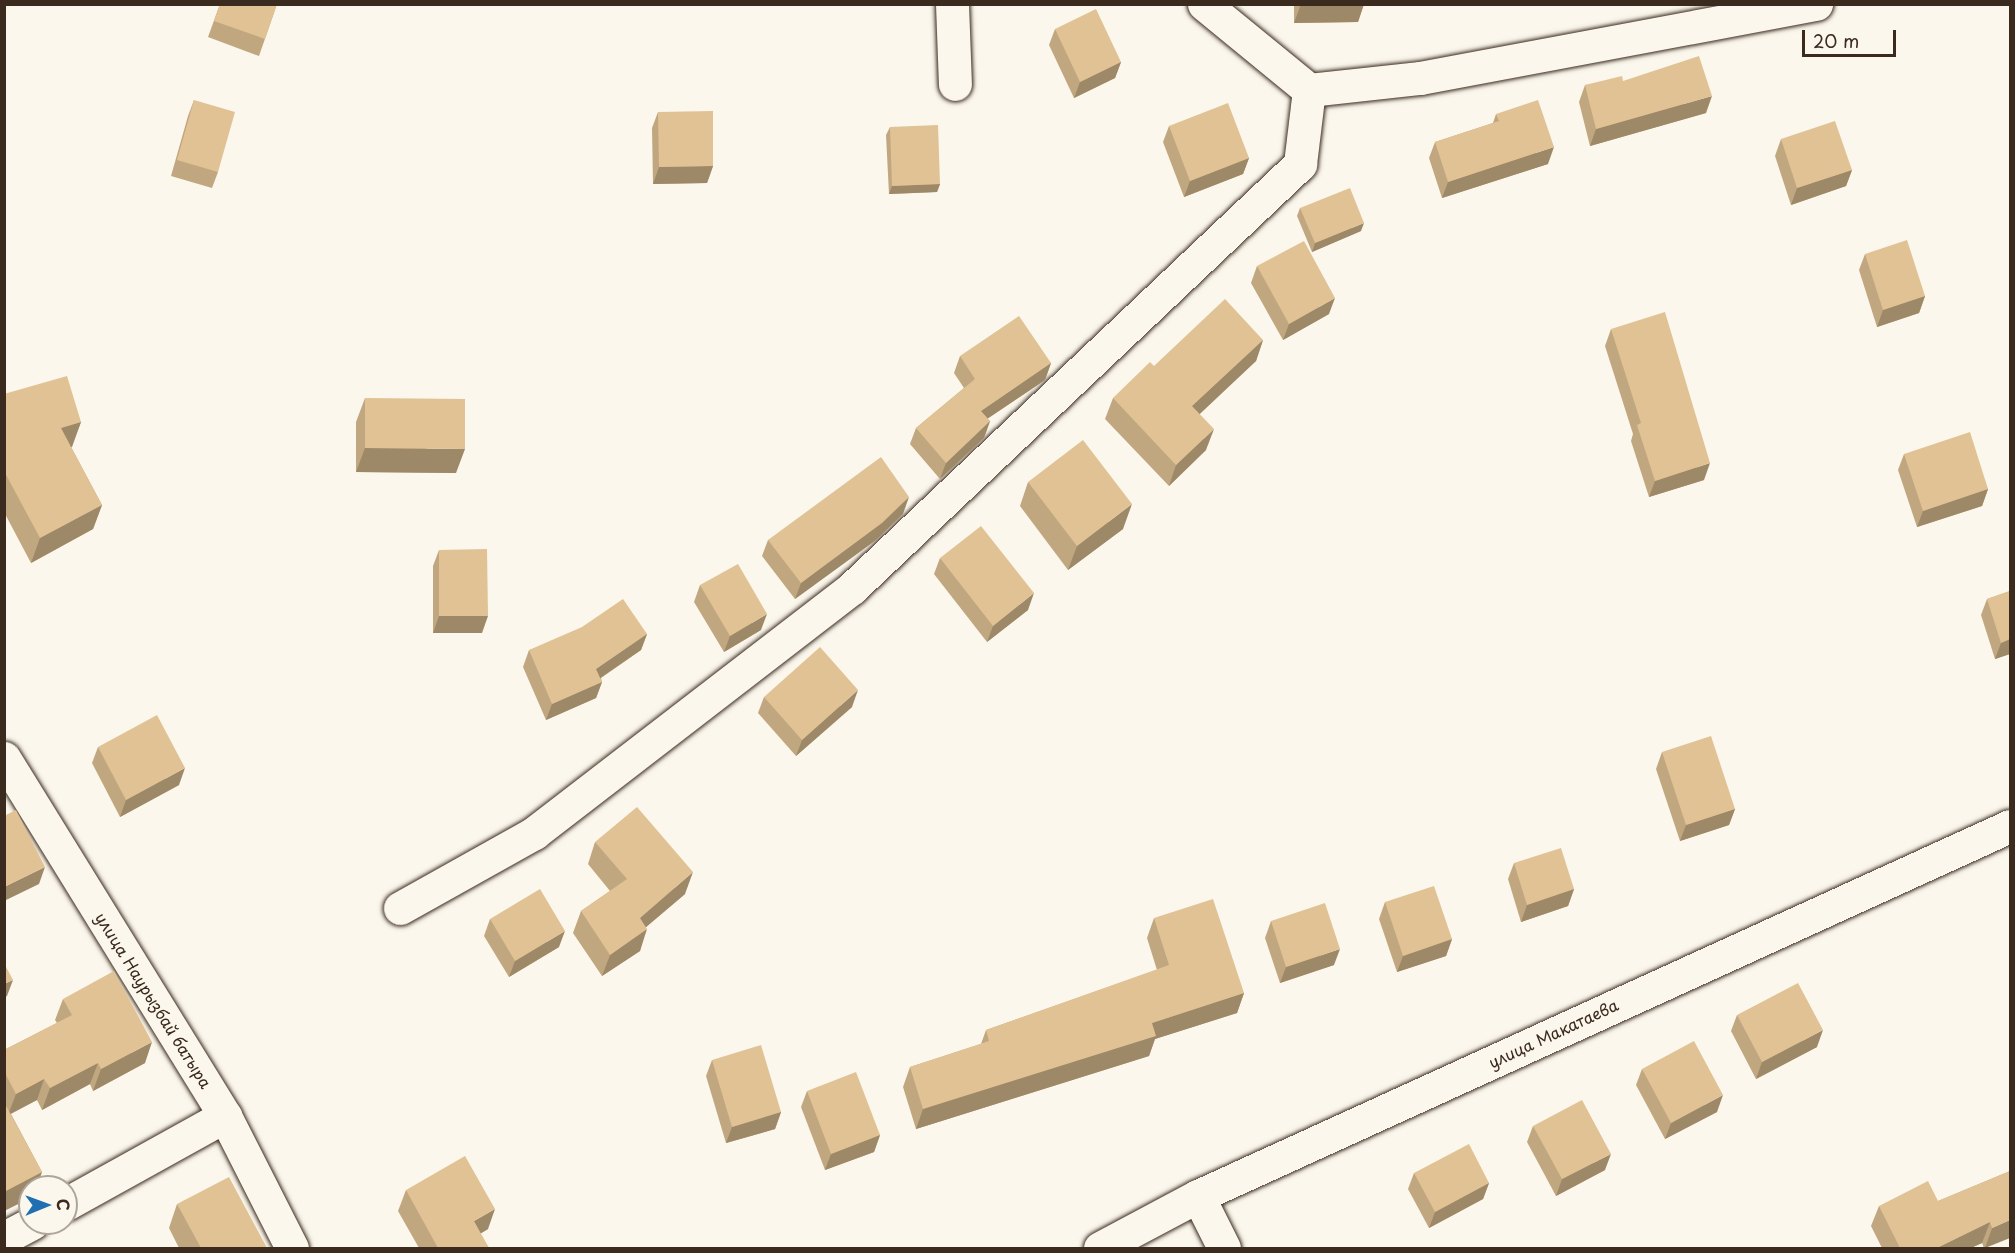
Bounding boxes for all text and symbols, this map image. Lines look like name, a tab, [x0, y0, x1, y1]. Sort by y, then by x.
scale bar	[1805, 18, 1900, 56]
text: 20 m	[1813, 27, 1859, 54]
street label: улица Наурызбай батыра	[91, 908, 217, 1092]
street label: улица Макатаева	[1485, 994, 1621, 1072]
north arrow	[18, 1175, 78, 1235]
text: С	[52, 1198, 76, 1211]

